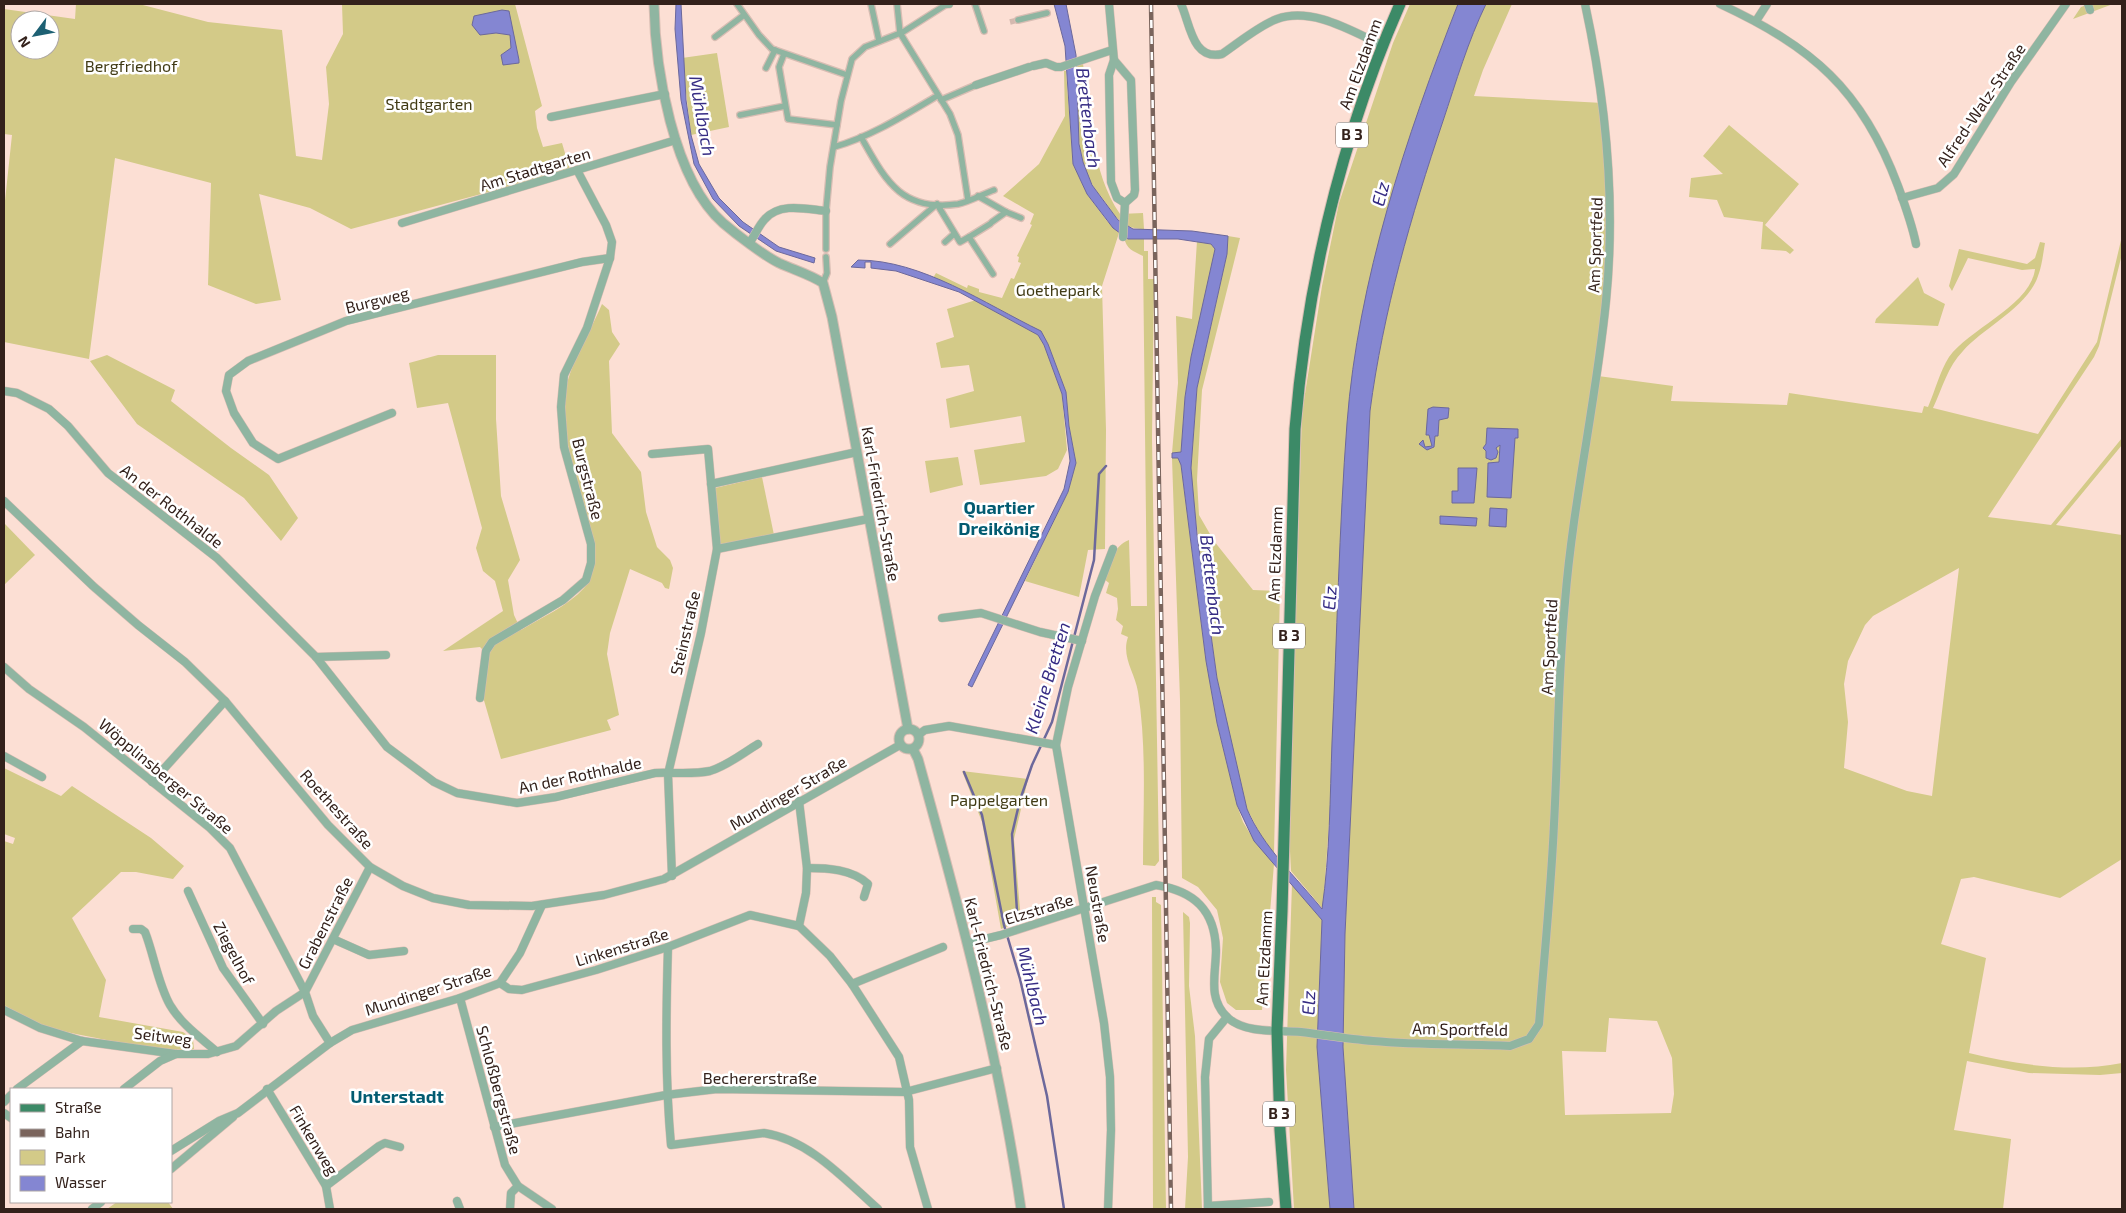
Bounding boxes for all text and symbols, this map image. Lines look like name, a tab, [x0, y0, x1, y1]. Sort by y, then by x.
north arrow	[10, 10, 60, 60]
street label: Am Elzdamm	[1334, 16, 1385, 112]
text: N	[14, 33, 33, 51]
street label: Alfred-Walz-Straße	[1932, 39, 2029, 170]
park label: Bergfriedhof	[85, 56, 178, 75]
water label: Brettenbach	[1072, 66, 1106, 169]
water label: Mühlbach	[685, 74, 721, 158]
park label: Stadtgarten	[385, 94, 473, 113]
road number: B 3	[1336, 122, 1368, 148]
street label: Am Stadtgarten	[477, 143, 592, 194]
water label: Elz	[1366, 179, 1394, 208]
street label: Am Sportfeld	[1583, 197, 1606, 293]
park label: Goethepark	[1016, 280, 1100, 299]
street label: Burgweg	[343, 282, 411, 317]
street label: Karl-Friedrich-Straße	[859, 425, 904, 583]
street label: Burgstraße	[569, 436, 608, 522]
street label: An der Rothhalde	[117, 460, 227, 552]
district label: Quartier Dreikönig	[958, 496, 1040, 539]
street label: Am Elzdamm	[1263, 506, 1286, 602]
water label: Brettenbach	[1196, 533, 1230, 636]
water label: Elz	[1317, 585, 1341, 611]
street label: Steinstraße	[666, 589, 703, 677]
street label: Am Sportfeld	[1537, 599, 1560, 695]
water label: Kleine Bretten	[1020, 619, 1074, 736]
road number: B 3	[1273, 624, 1305, 648]
street label: Wöpplinsberger Straße	[95, 714, 237, 837]
street label: Mundinger Straße	[726, 751, 849, 834]
street label: An der Rothhalde	[517, 752, 643, 797]
street label: Roethestraße	[297, 765, 378, 852]
park label: Pappelgarten	[950, 790, 1048, 809]
street label: Neustraße	[1082, 864, 1115, 944]
street label: Grabenstraße	[293, 873, 356, 972]
street label: Elzstraße	[1002, 889, 1075, 928]
street label: Karl-Friedrich-Straße	[961, 895, 1018, 1052]
street label: Am Elzdamm	[1252, 910, 1275, 1006]
street label: Ziegelhof	[210, 918, 259, 988]
street label: Linkenstraße	[573, 923, 671, 970]
water label: Mühlbach	[1012, 944, 1053, 1028]
street label: Mundinger Straße	[362, 960, 493, 1019]
water label: Elz	[1297, 990, 1319, 1016]
street label: Am Sportfeld	[1412, 1018, 1508, 1039]
street label: Seitweg	[133, 1023, 193, 1048]
street label: Schloßbergstraße	[473, 1023, 526, 1156]
street label: Bechererstraße	[703, 1068, 817, 1087]
district label: Unterstadt	[350, 1085, 444, 1107]
legend	[10, 1088, 172, 1203]
text: Straße	[55, 1098, 101, 1116]
street label: Finkenweg	[286, 1101, 343, 1178]
road number: B 3	[1263, 1102, 1295, 1126]
text: Bahn	[55, 1123, 90, 1141]
text: Park	[55, 1148, 86, 1166]
text: Wasser	[55, 1173, 107, 1191]

